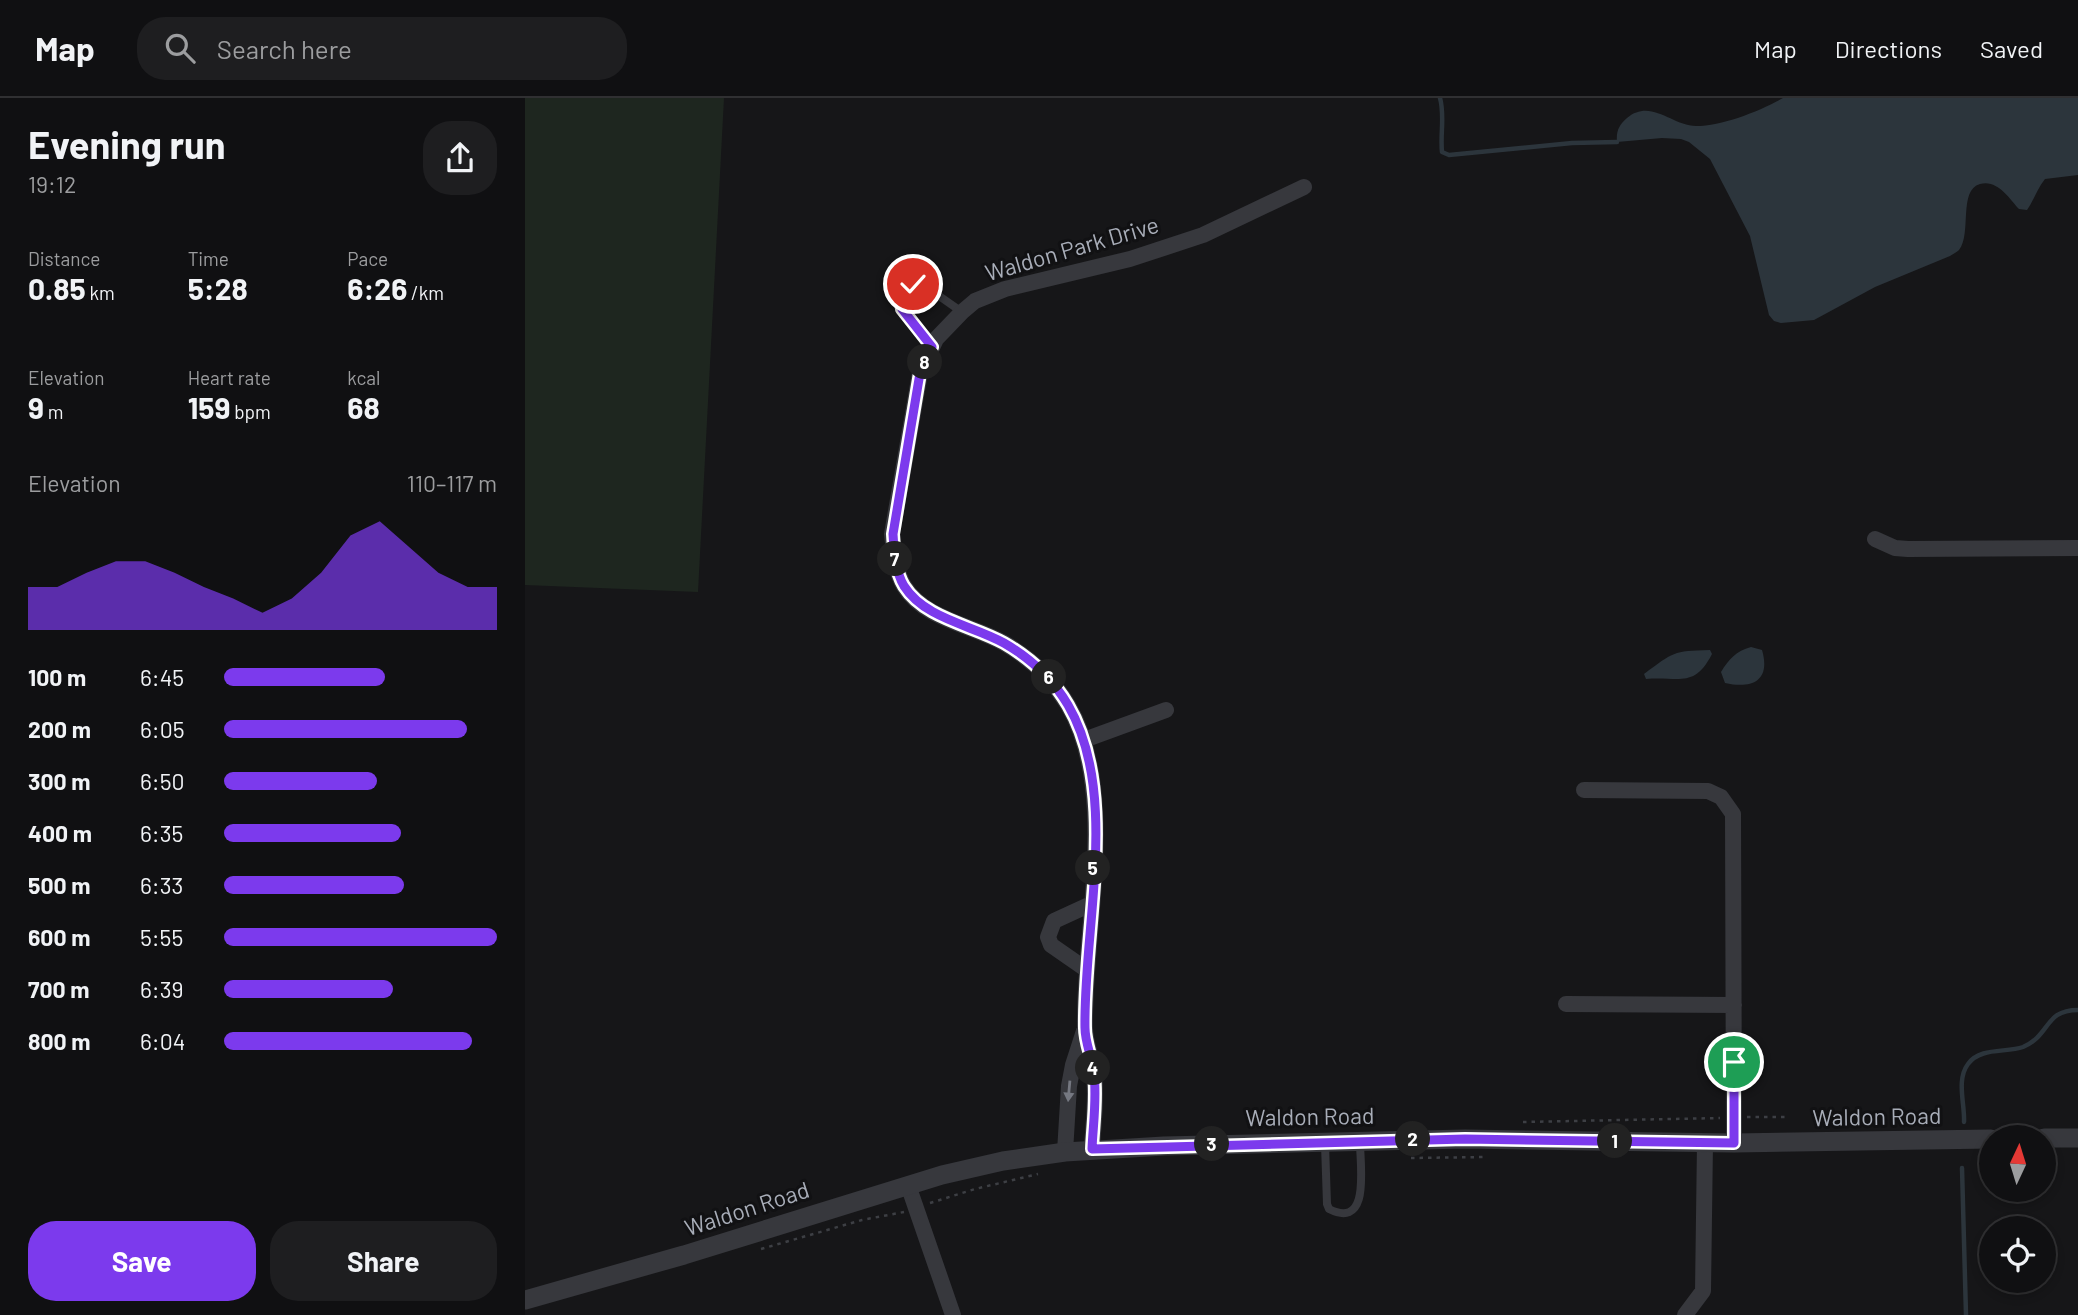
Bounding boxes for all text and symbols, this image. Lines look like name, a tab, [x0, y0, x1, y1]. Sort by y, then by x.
search box	[137, 17, 627, 80]
text: Map	[35, 28, 95, 68]
icon: search	[161, 29, 199, 67]
text: Search here	[217, 33, 352, 64]
text: Map	[1754, 34, 1797, 63]
text: Directions	[1835, 34, 1942, 63]
text: Saved	[1980, 34, 2043, 63]
text: Evening run	[28, 121, 226, 167]
button: share	[423, 121, 497, 195]
text: 19:12	[28, 170, 76, 198]
street label: Waldon Park Drive	[982, 210, 1162, 286]
text: Distance	[28, 247, 100, 270]
text: Time	[188, 247, 229, 270]
text: Pace	[347, 247, 388, 270]
pin	[883, 254, 943, 314]
icon: check	[894, 265, 932, 303]
text: 0.85	[28, 270, 86, 306]
text: 5:28	[188, 270, 248, 306]
text: 6:26	[347, 270, 407, 306]
text: km	[86, 281, 115, 304]
text: /km	[407, 281, 444, 304]
pin: 8	[907, 344, 943, 380]
text: 8	[919, 350, 930, 373]
text: Elevation	[28, 366, 105, 389]
text: Heart rate	[188, 366, 271, 389]
text: kcal	[347, 366, 380, 389]
text: 9	[28, 389, 44, 425]
text: 159	[188, 389, 230, 425]
text: 68	[347, 389, 380, 425]
text: m	[44, 400, 63, 423]
text: bpm	[230, 400, 271, 423]
text: Elevation	[28, 469, 121, 497]
text: 110–117 m	[407, 469, 497, 497]
pin: 7	[877, 542, 913, 576]
text: 7	[890, 547, 899, 570]
pin: 6	[1031, 660, 1067, 694]
text: 100 m	[28, 663, 86, 691]
text: 6:45	[140, 663, 184, 691]
text: 6	[1043, 665, 1054, 688]
text: 200 m	[28, 715, 91, 743]
text: 6:05	[140, 715, 184, 743]
text: 300 m	[28, 767, 90, 795]
text: 6:50	[140, 767, 184, 795]
text: 400 m	[28, 819, 92, 847]
text: 6:35	[140, 819, 183, 847]
pin: 5	[1075, 850, 1111, 886]
text: 5	[1087, 856, 1098, 879]
text: 500 m	[28, 871, 90, 899]
text: 6:33	[140, 871, 183, 899]
text: 600 m	[28, 923, 90, 951]
text: 5:55	[140, 923, 183, 951]
text: 700 m	[28, 975, 89, 1003]
text: 6:39	[140, 975, 183, 1003]
text: 800 m	[28, 1027, 90, 1055]
text: 6:04	[140, 1027, 185, 1055]
pin	[1704, 1032, 1764, 1092]
icon: arrive	[1715, 1043, 1753, 1081]
pin: 4	[1075, 1051, 1111, 1086]
text: 4	[1087, 1056, 1098, 1079]
one-way arrow	[1063, 1080, 1074, 1102]
street label: Waldon Road	[1245, 1101, 1375, 1131]
street label: Waldon Road	[1812, 1101, 1942, 1131]
pin: 2	[1395, 1122, 1431, 1156]
pin: 1	[1597, 1124, 1633, 1158]
north arrow	[1979, 1125, 2056, 1202]
map controls	[1979, 1125, 2056, 1293]
pin: 3	[1195, 1126, 1229, 1162]
text: 2	[1407, 1127, 1418, 1150]
text: 1	[1611, 1129, 1618, 1152]
text: 3	[1206, 1132, 1217, 1155]
street label: Waldon Road	[681, 1175, 812, 1241]
button: locate	[1979, 1216, 2056, 1293]
button: Save	[28, 1221, 256, 1301]
button: Share	[270, 1221, 497, 1301]

